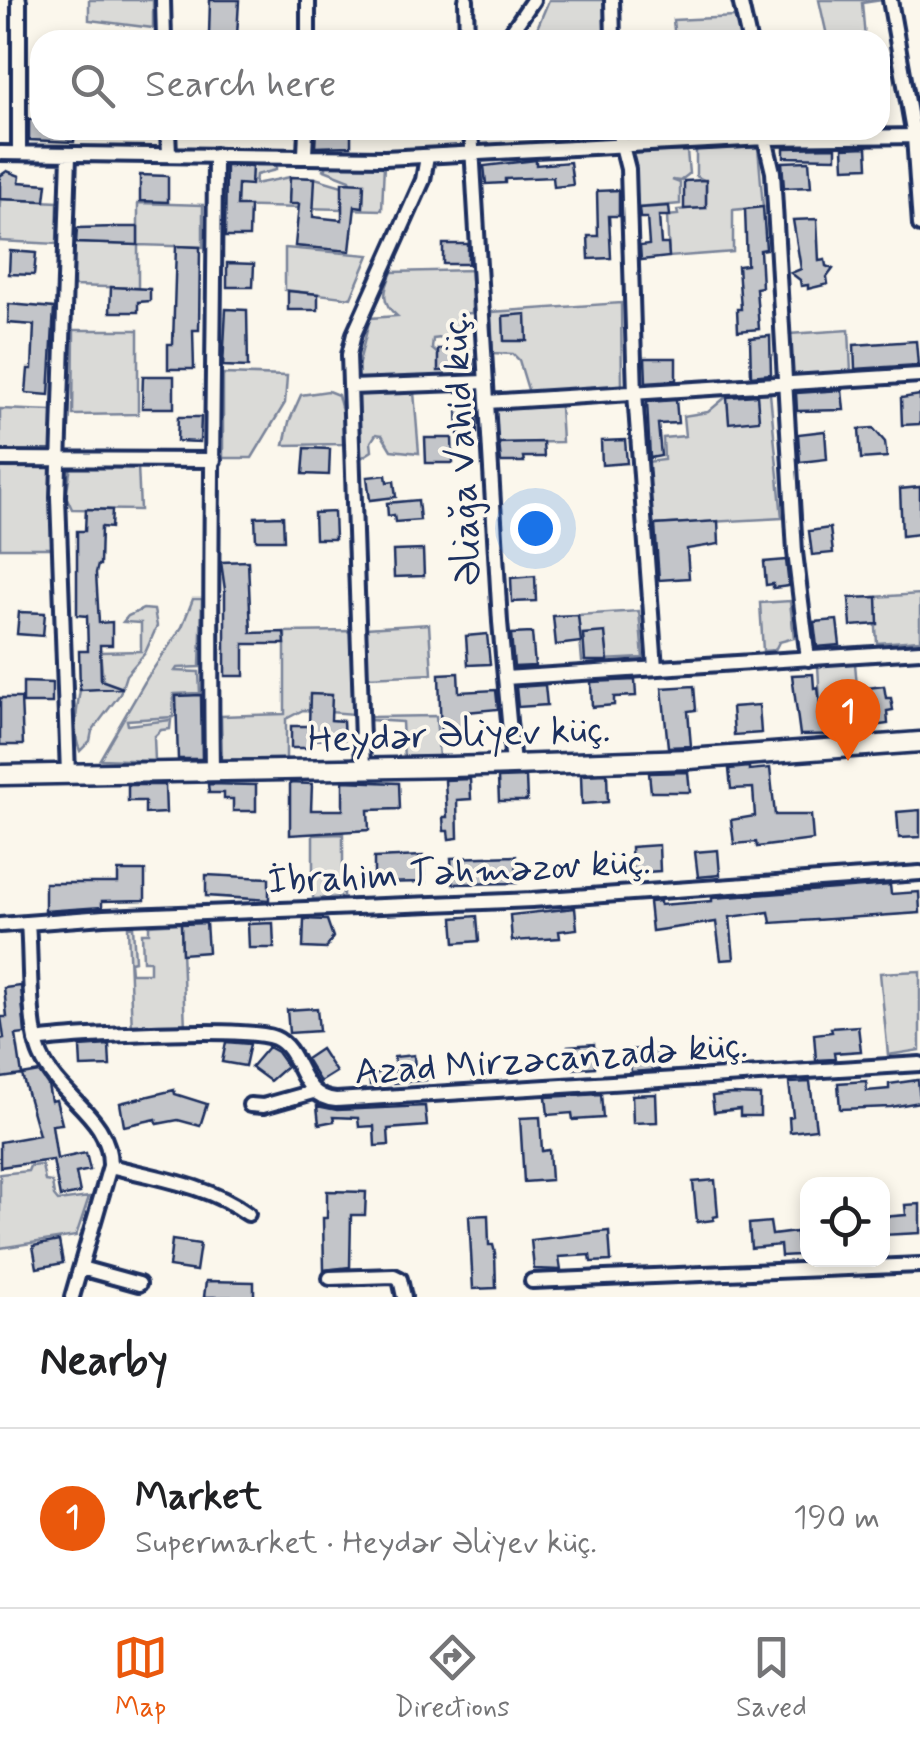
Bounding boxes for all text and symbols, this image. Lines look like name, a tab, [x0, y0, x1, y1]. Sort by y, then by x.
search box	[30, 30, 890, 140]
icon: search	[65, 58, 120, 113]
text: Search here	[145, 61, 336, 110]
street label: Əliağa Vahid küç.	[431, 310, 494, 587]
your location	[510, 503, 561, 554]
pin: 1	[816, 678, 880, 761]
street label: Heydər Əliyev küç.	[307, 706, 611, 765]
street label: İbrahim Təhməzov küç.	[266, 838, 652, 907]
street label: Azad Mirzəcanzadə küç.	[353, 1021, 749, 1098]
map controls	[800, 1177, 890, 1267]
button: locate	[800, 1177, 890, 1267]
text: Nearby	[40, 1335, 168, 1390]
text: Market	[135, 1473, 262, 1522]
text: 1	[65, 1497, 80, 1539]
text: 190 m	[793, 1497, 880, 1539]
text: Supermarket · Heydər Əliyev küç.	[135, 1522, 597, 1564]
tab: Map	[113, 1630, 168, 1727]
tab: Directions	[395, 1630, 510, 1727]
tab: Saved	[736, 1630, 807, 1727]

